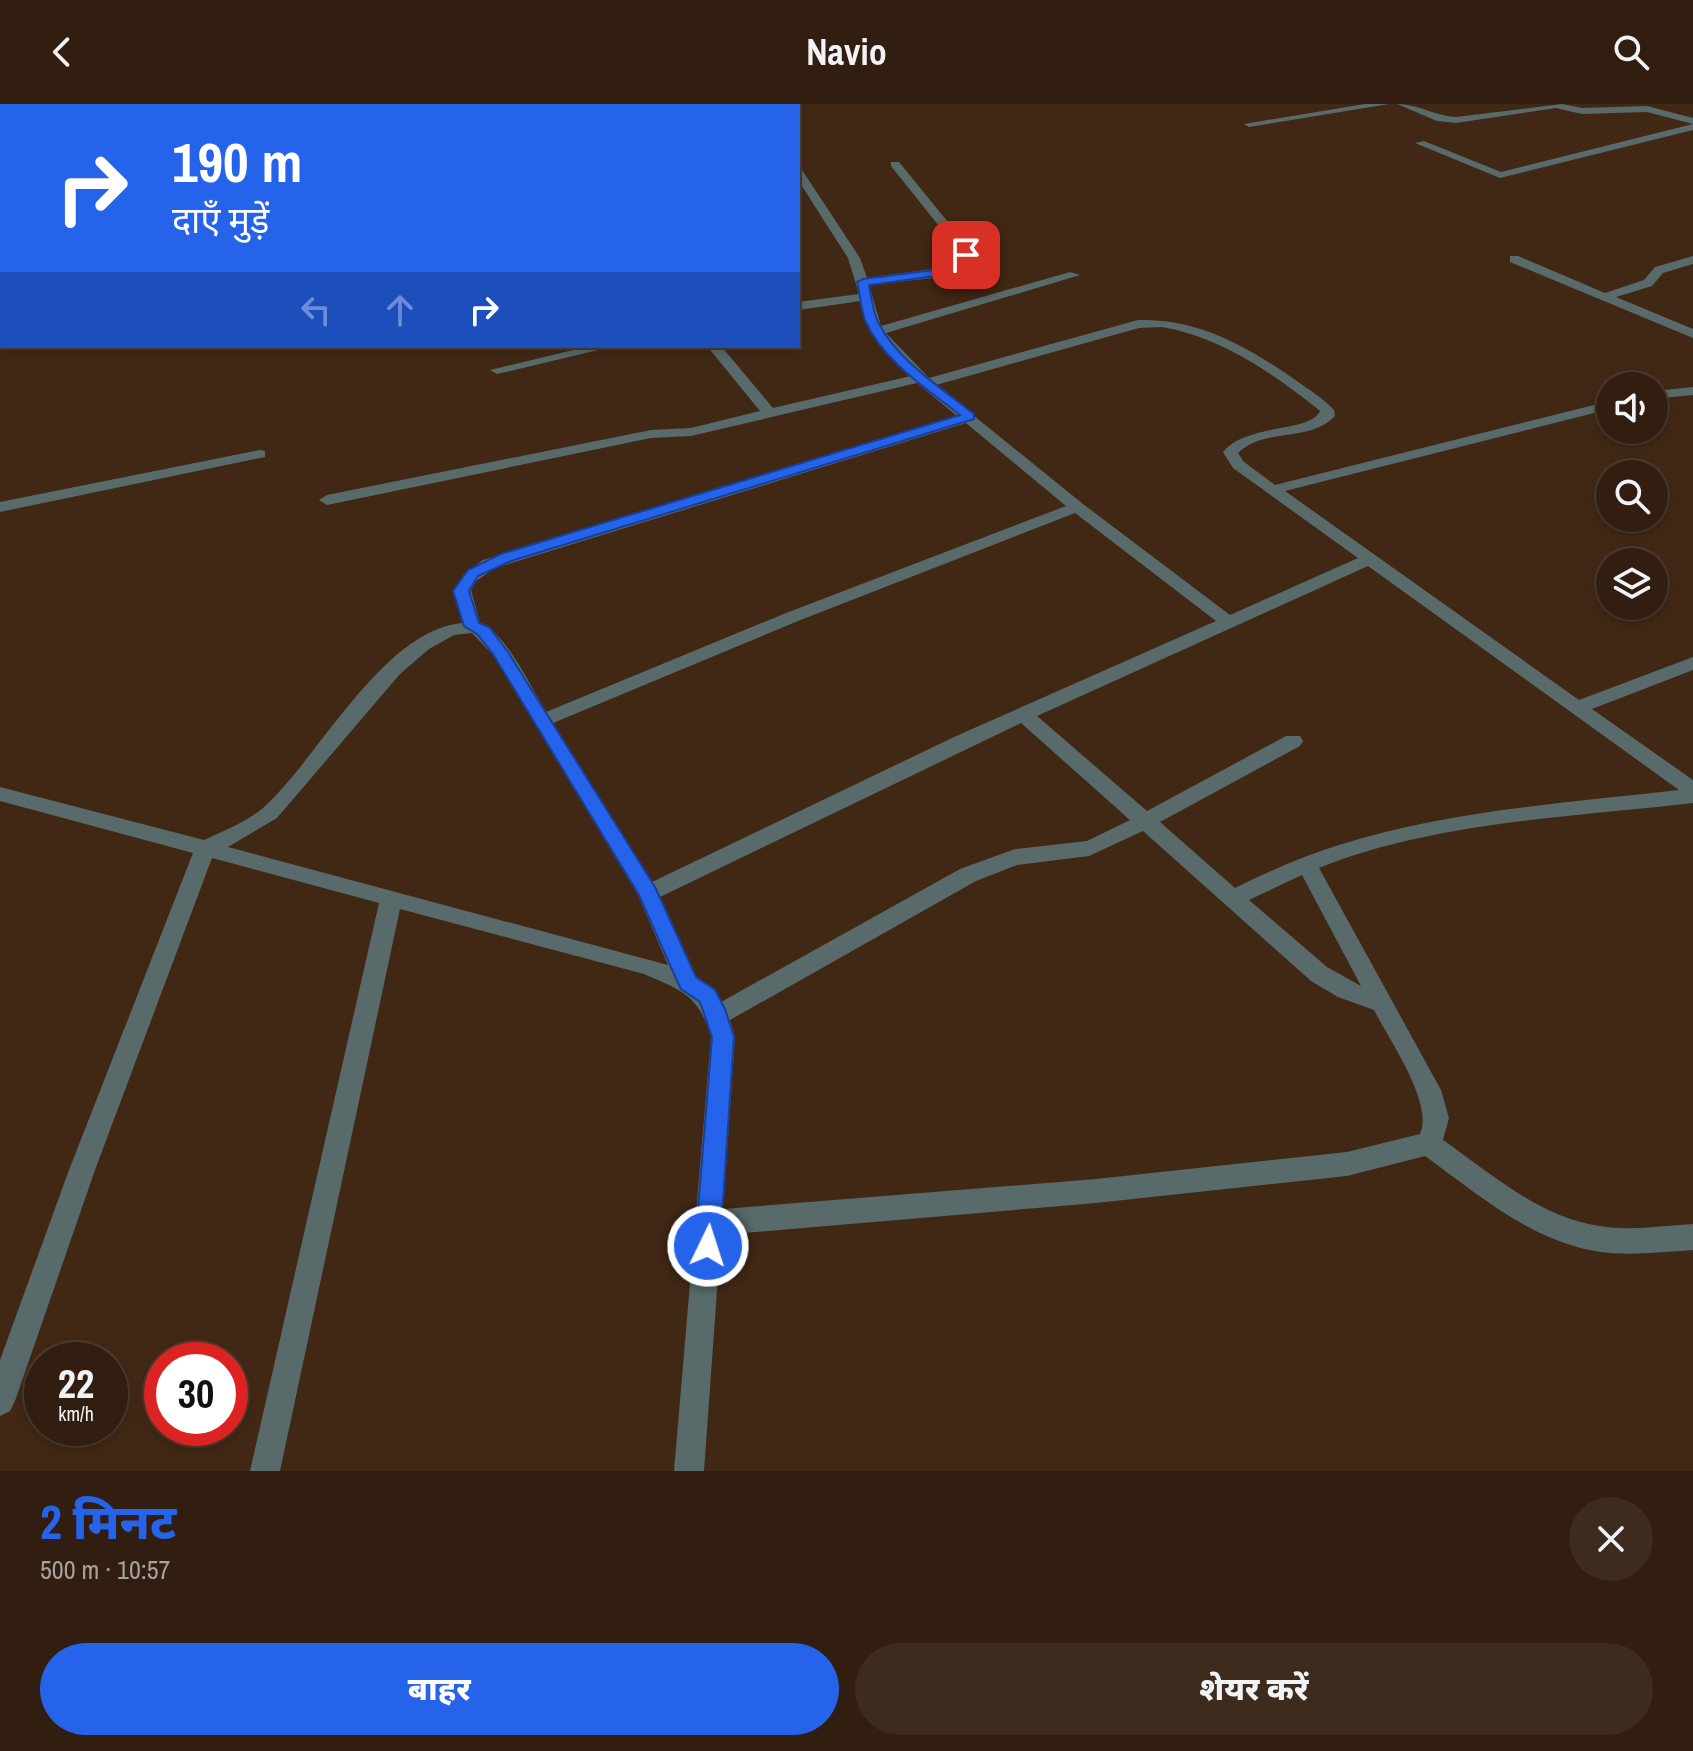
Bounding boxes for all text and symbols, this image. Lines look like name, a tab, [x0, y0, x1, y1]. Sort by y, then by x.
text: Navio	[806, 28, 887, 76]
icon: back	[40, 30, 84, 74]
icon: search	[1609, 30, 1653, 74]
text: 190 m	[172, 124, 302, 199]
icon: right	[40, 136, 144, 240]
text: दाएँ मुड़ें	[172, 196, 269, 244]
pin	[932, 221, 1000, 289]
icon: arrive	[944, 233, 988, 277]
icon: left	[294, 288, 338, 332]
icon: ahead	[378, 288, 422, 332]
icon: right	[462, 288, 506, 332]
map controls	[1596, 372, 1668, 620]
button: sound	[1596, 372, 1668, 444]
button: search	[1596, 460, 1668, 532]
button: layers	[1596, 548, 1668, 620]
position arrow	[666, 1204, 750, 1288]
speed limit sign: 30	[144, 1342, 248, 1446]
text: 22	[58, 1357, 94, 1410]
text: km/h	[58, 1400, 94, 1427]
text: 2 मिनट	[40, 1489, 176, 1554]
button: close	[1569, 1497, 1653, 1581]
text: 500 m · 10:57	[40, 1552, 170, 1587]
button: बाहर	[40, 1643, 839, 1735]
button: शेयर करें	[855, 1643, 1653, 1735]

